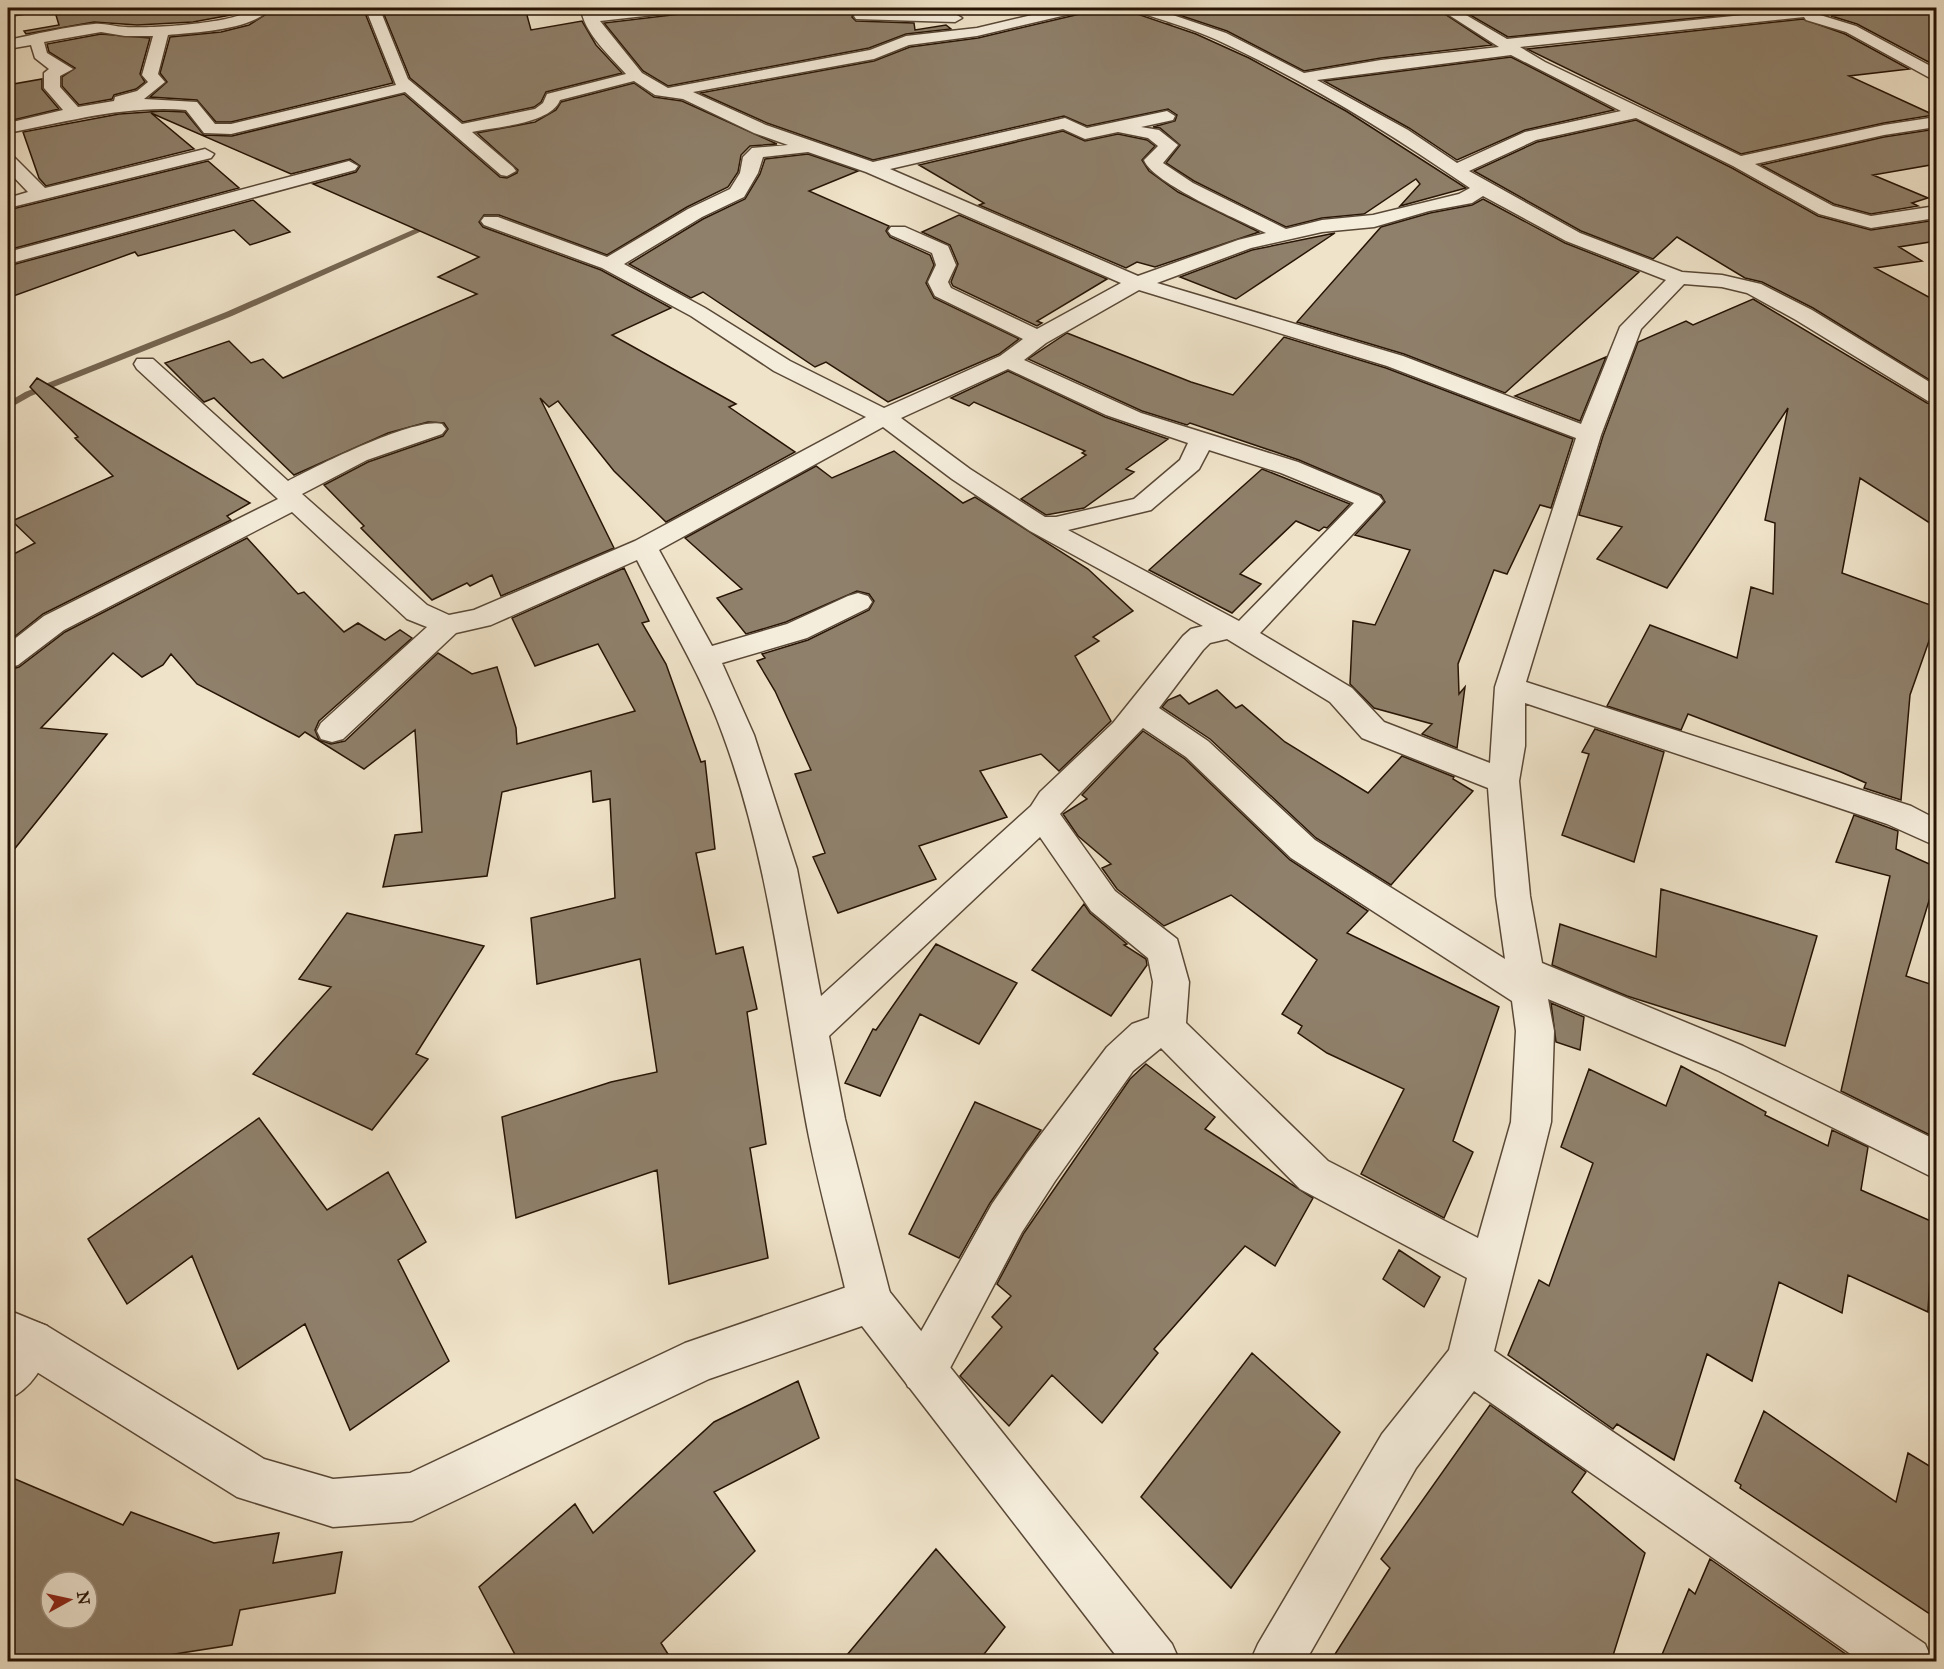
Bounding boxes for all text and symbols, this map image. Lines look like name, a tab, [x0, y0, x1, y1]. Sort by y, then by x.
north arrow	[39, 1570, 99, 1630]
text: N	[73, 1590, 94, 1606]

